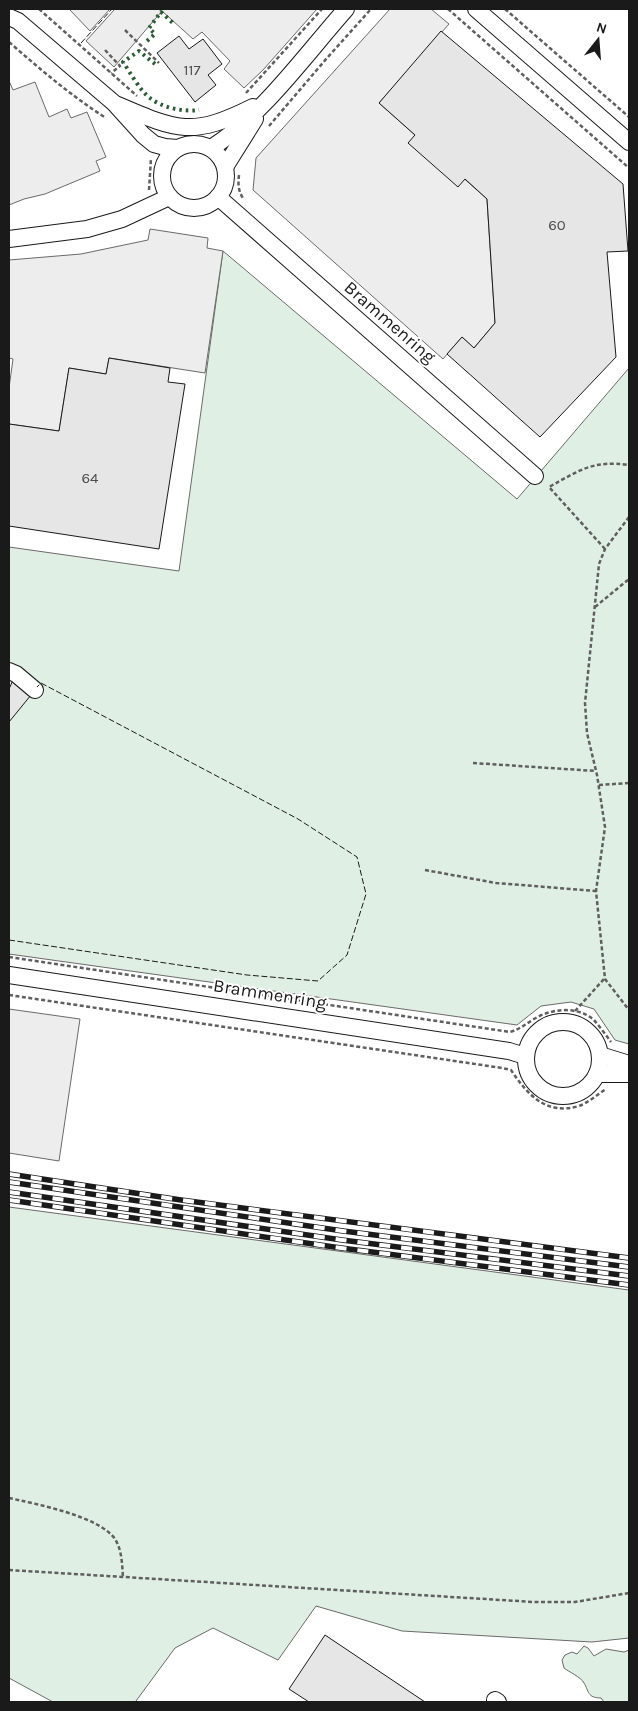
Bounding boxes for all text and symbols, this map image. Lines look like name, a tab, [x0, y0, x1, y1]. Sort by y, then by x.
north arrow	[573, 15, 623, 65]
text: N	[594, 18, 609, 38]
house number: 117	[184, 61, 200, 79]
house number: 60	[548, 216, 566, 234]
street label: Brammenring	[340, 276, 440, 368]
house number: 64	[82, 469, 99, 487]
street label: Brammenring	[212, 974, 328, 1014]

